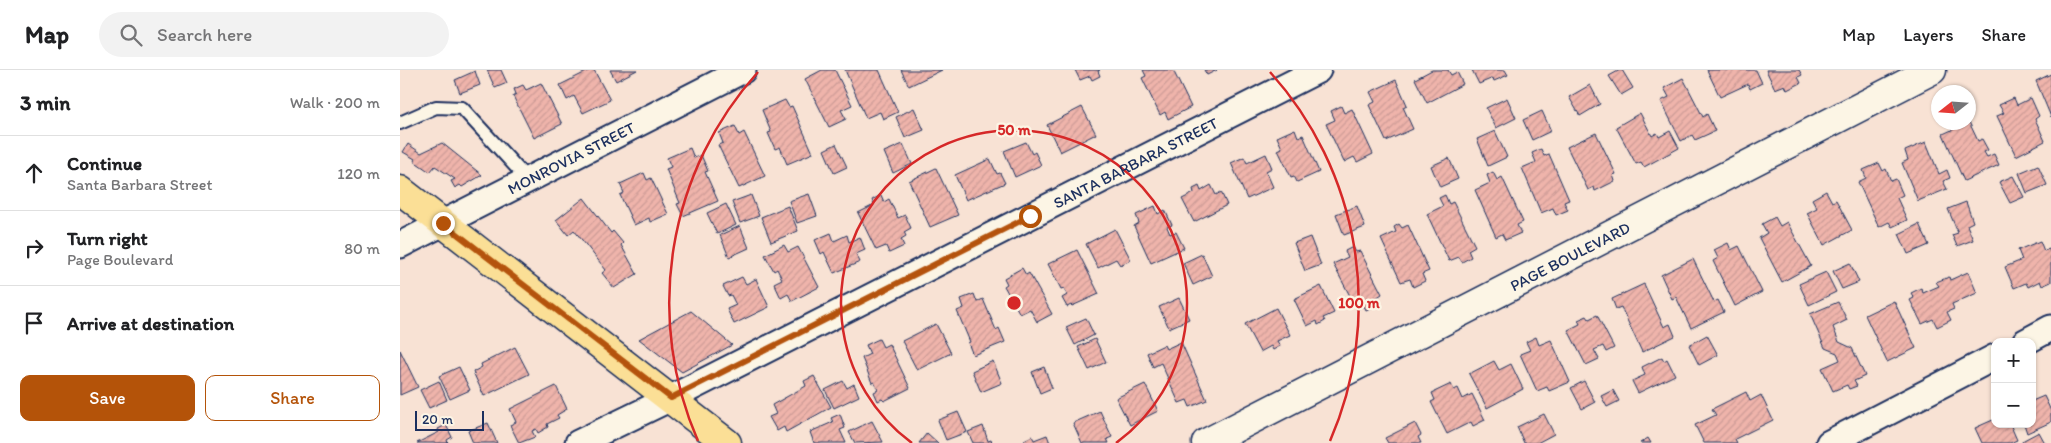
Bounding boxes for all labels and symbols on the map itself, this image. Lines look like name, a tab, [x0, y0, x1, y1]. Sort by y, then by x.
north arrow	[1931, 85, 1976, 130]
street label: SANTA BARBARA STREET	[1050, 113, 1221, 213]
street label: MONROVIA STREET	[505, 118, 638, 199]
text: 50 m	[997, 121, 1031, 139]
route start	[1019, 205, 1042, 228]
route end	[432, 212, 455, 235]
street label: PAGE BOULEVARD	[1507, 218, 1634, 295]
centre of rings	[1005, 294, 1023, 312]
text: 100 m	[1338, 294, 1380, 312]
scale bar	[415, 408, 484, 431]

